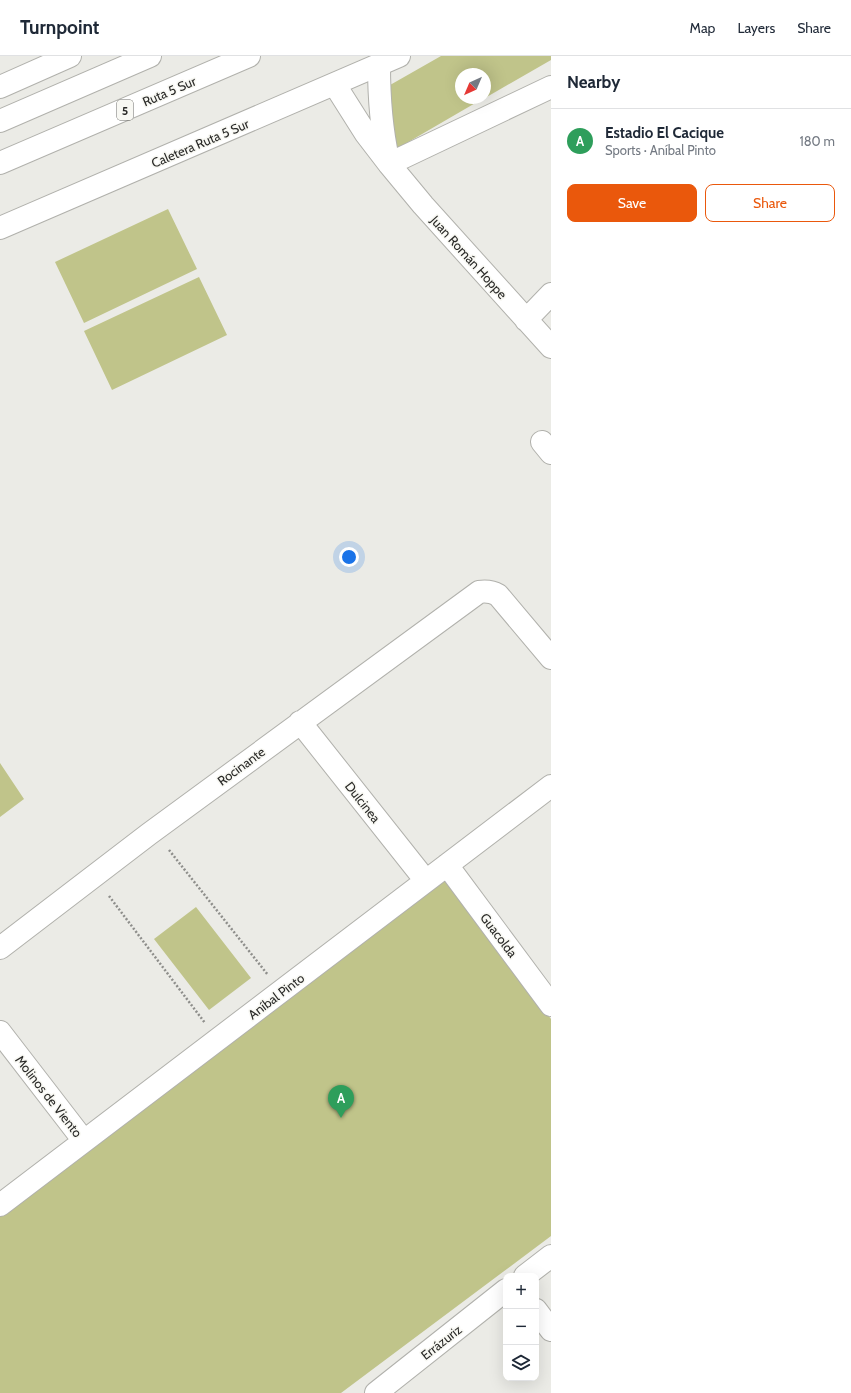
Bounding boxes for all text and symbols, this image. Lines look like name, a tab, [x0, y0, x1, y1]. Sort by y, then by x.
text: Turnpoint	[20, 16, 99, 39]
text: Map	[690, 19, 715, 37]
text: Layers	[737, 19, 775, 37]
text: Share	[797, 19, 831, 37]
north arrow	[455, 68, 491, 104]
street label: Ruta 5 Sur	[140, 72, 199, 109]
text: Nearby	[567, 72, 620, 92]
road number: 5	[117, 100, 133, 120]
street label: Caletera Ruta 5 Sur	[149, 115, 252, 171]
text: Estadio El Cacique	[605, 124, 724, 142]
text: A	[576, 133, 584, 149]
text: 180 m	[799, 133, 835, 149]
text: Sports · Aníbal Pinto	[605, 142, 716, 158]
button: Save	[567, 184, 697, 222]
button: Share	[705, 184, 835, 222]
street label: Juan Román Hoppe	[427, 211, 511, 302]
your location	[339, 547, 359, 567]
street label: Rocinante	[214, 743, 268, 789]
street label: Dulcinea	[342, 778, 385, 826]
street label: Guacolda	[477, 910, 521, 961]
street label: Aníbal Pinto	[245, 970, 307, 1022]
street label: Molinos de Viento	[12, 1052, 86, 1140]
pin: A	[328, 1085, 354, 1118]
map controls	[503, 1273, 539, 1381]
button: +	[503, 1273, 539, 1309]
button: −	[503, 1309, 539, 1345]
street label: Errázuriz	[417, 1321, 465, 1363]
button: layers	[503, 1345, 539, 1381]

